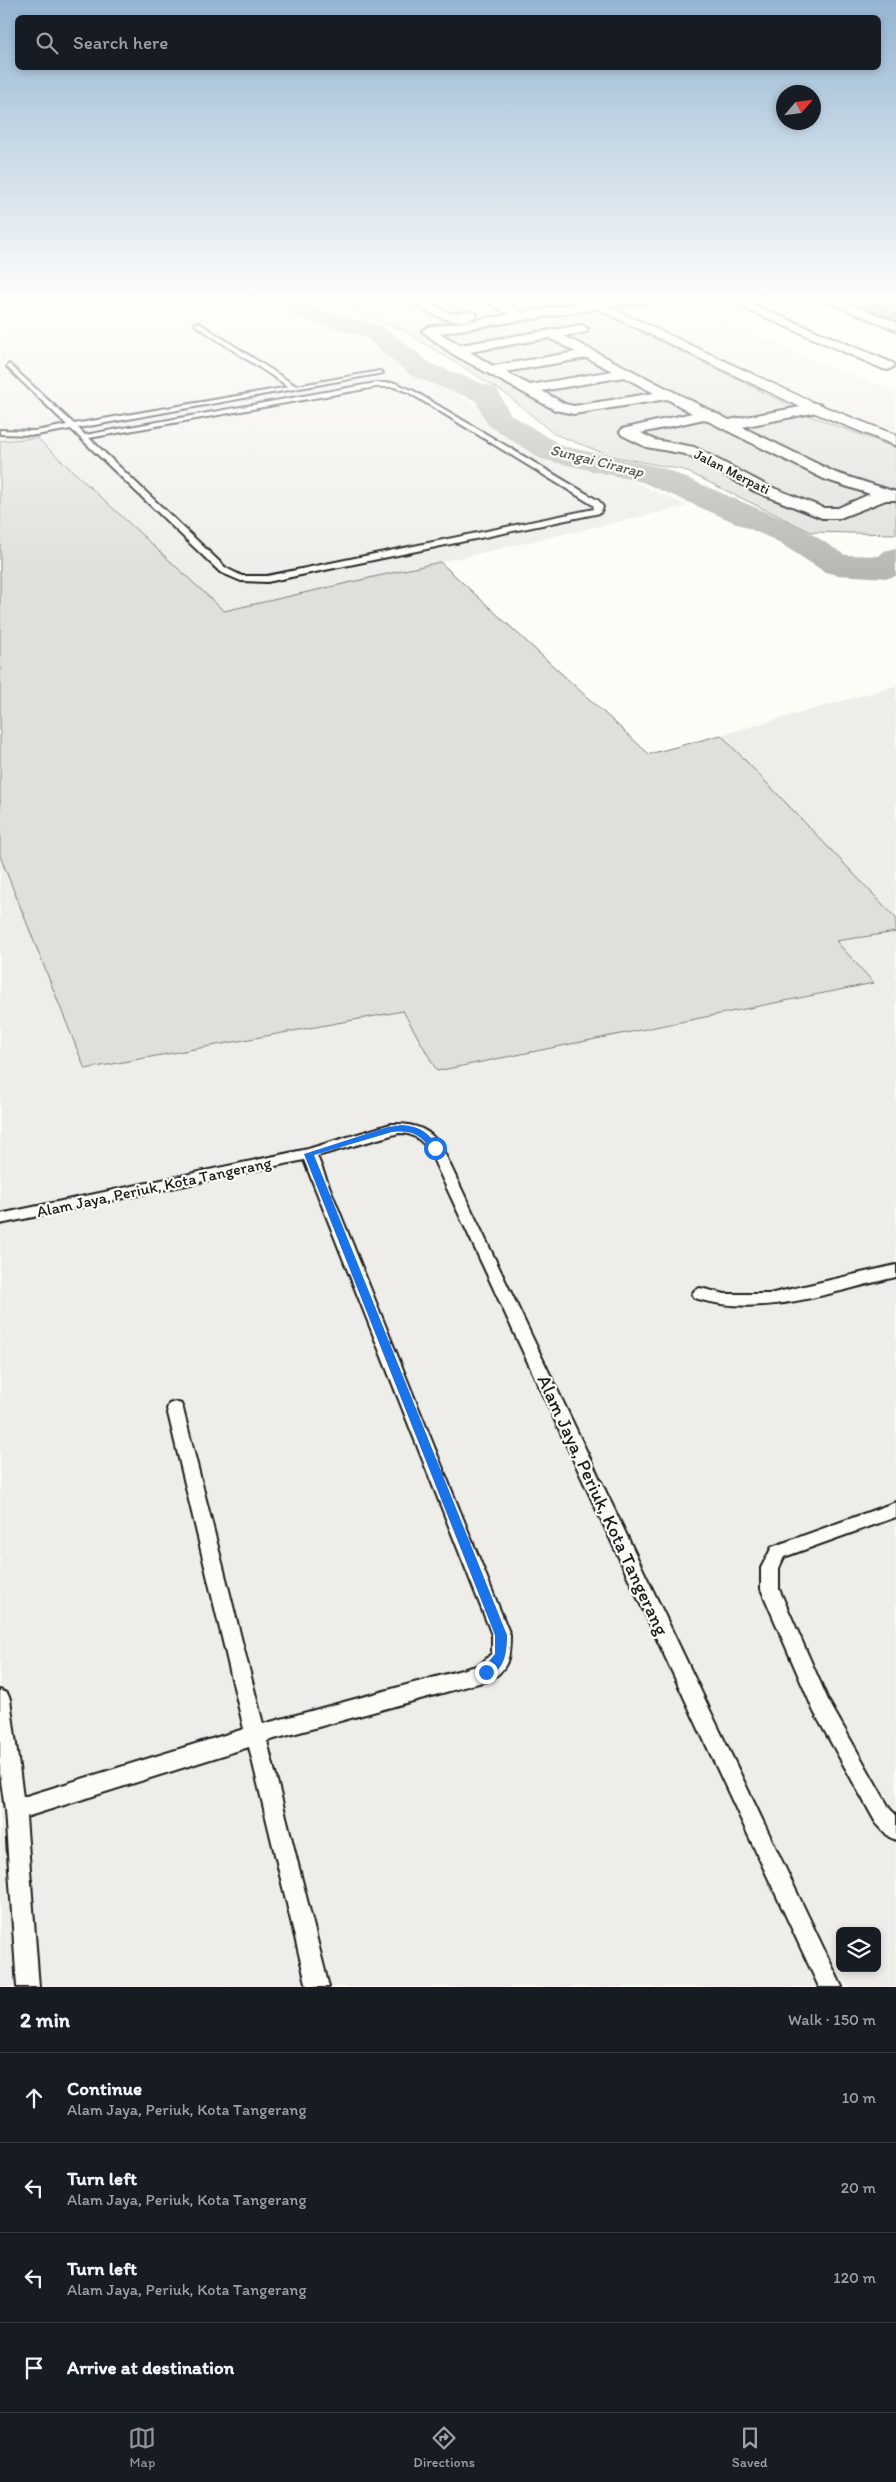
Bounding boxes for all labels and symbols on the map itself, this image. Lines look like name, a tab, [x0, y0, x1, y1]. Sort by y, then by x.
north arrow	[776, 85, 821, 130]
water label: Sungai Cirarap	[549, 441, 646, 481]
street label: Jalan Merpati	[691, 446, 773, 498]
route start	[424, 1137, 447, 1160]
street label: Alam Jaya, Periuk, Kota Tangerang	[35, 1153, 274, 1221]
street label: Alam Jaya, Periuk, Kota Tangerang	[532, 1371, 674, 1639]
route end	[475, 1661, 498, 1684]

